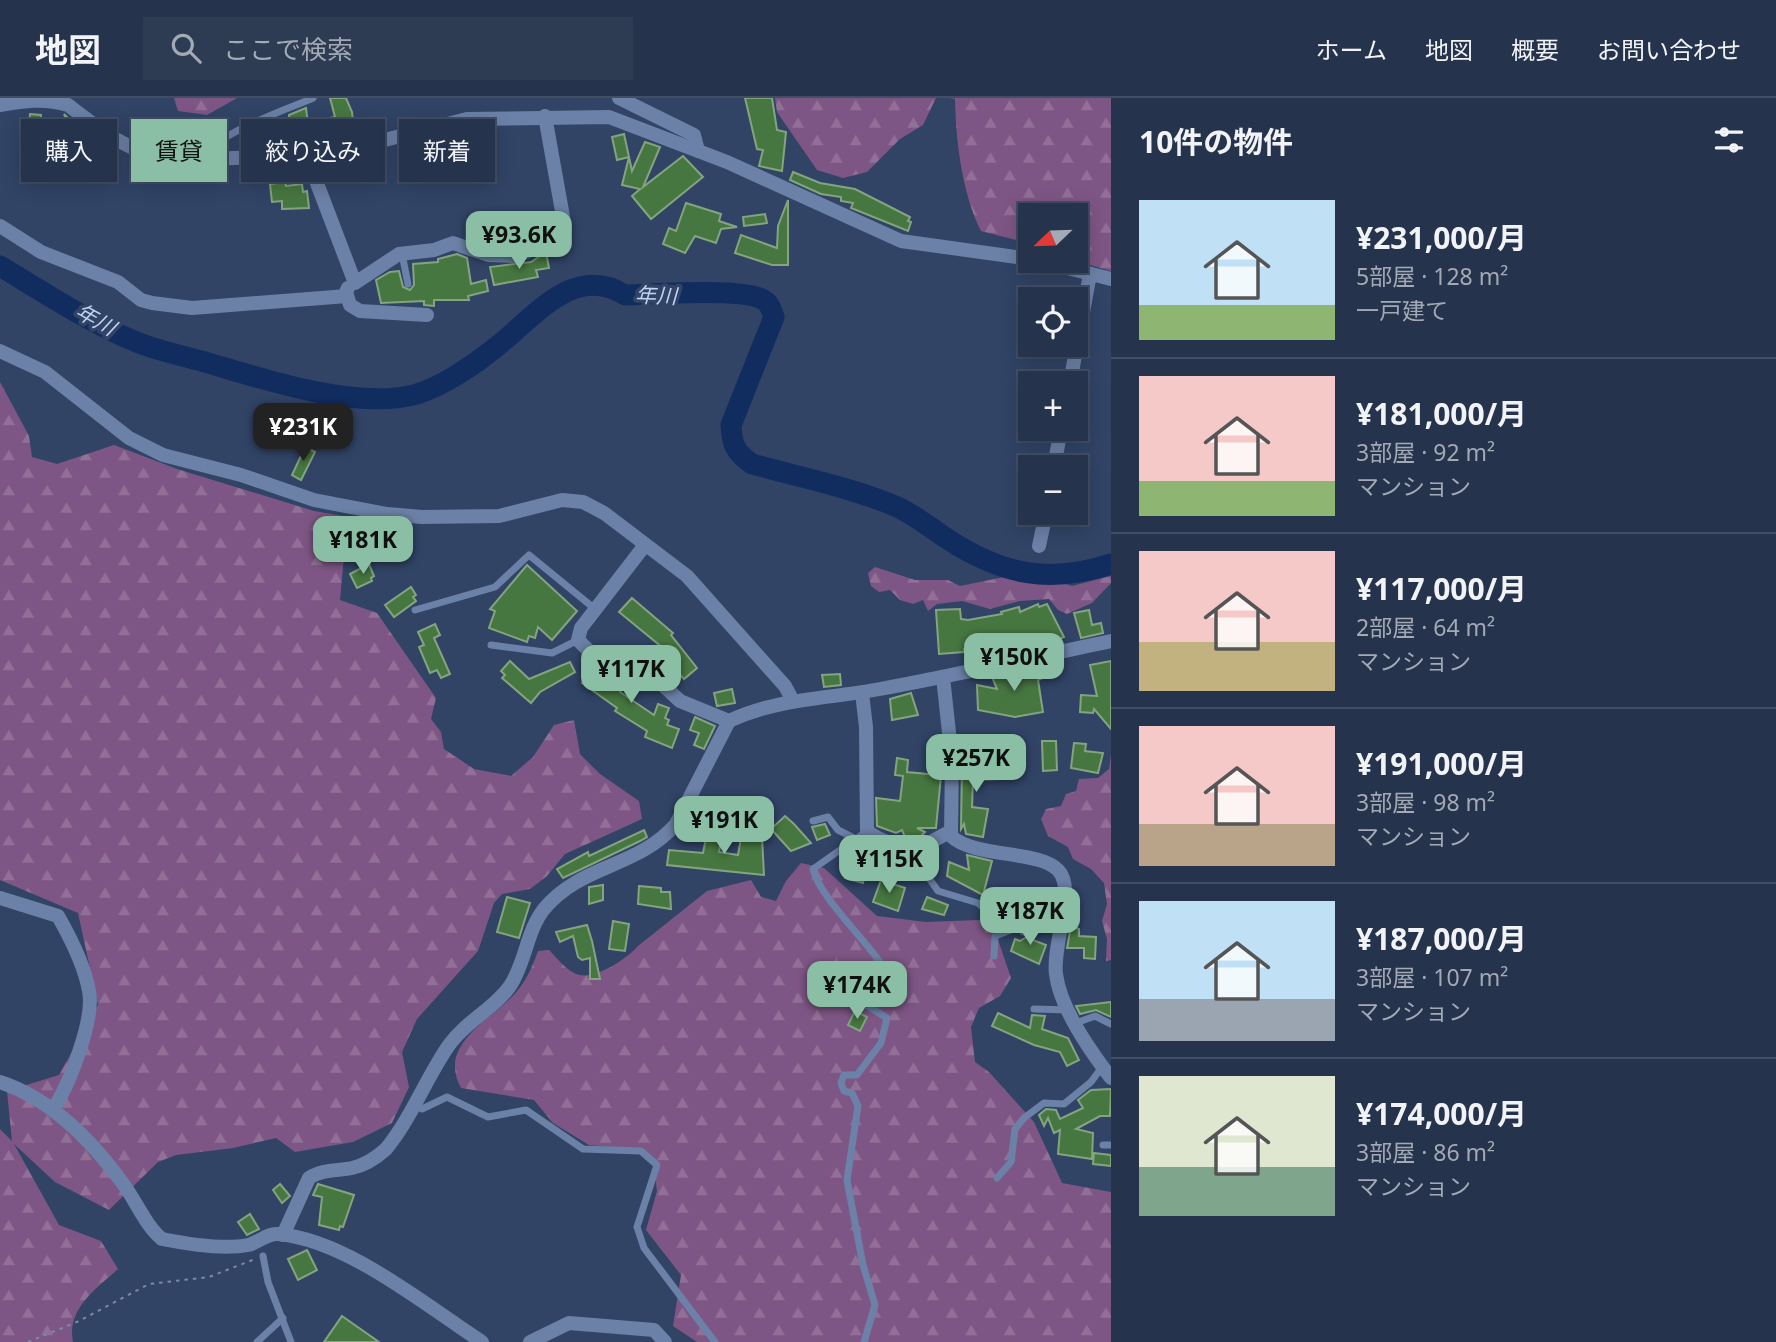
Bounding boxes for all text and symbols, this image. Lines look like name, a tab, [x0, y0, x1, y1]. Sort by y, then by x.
search box	[143, 17, 633, 80]
text: 地図	[35, 27, 101, 72]
icon: search	[167, 29, 205, 67]
text: ここで検索	[223, 31, 353, 67]
text: ホーム	[1316, 33, 1387, 66]
text: 地図	[1425, 33, 1473, 66]
text: 概要	[1511, 33, 1559, 66]
text: お問い合わせ	[1597, 33, 1741, 66]
chip: 購入	[21, 119, 117, 182]
chip: 賃貸	[131, 119, 227, 182]
chip: 絞り込み	[241, 119, 385, 182]
chip: 新着	[399, 119, 495, 182]
text: 10件の物件	[1139, 121, 1293, 162]
icon: filters	[1710, 121, 1748, 159]
north arrow	[1018, 203, 1088, 273]
map controls	[1018, 203, 1088, 525]
pin: ¥93.6K	[462, 212, 576, 271]
text: ¥231,000/月	[1356, 217, 1527, 258]
text: ¥93.6K	[482, 218, 556, 250]
icon: home	[1195, 228, 1279, 312]
text: 5部屋 · 128 m²	[1356, 260, 1508, 292]
water label: 年川	[635, 280, 679, 310]
button: locate	[1018, 287, 1088, 357]
text: 一戸建て	[1356, 294, 1448, 326]
water label: 年川	[71, 297, 123, 342]
button: +	[1018, 371, 1088, 441]
text: ¥181,000/月	[1356, 393, 1527, 434]
pin: ¥231K	[254, 404, 352, 463]
icon: home	[1195, 404, 1279, 488]
text: ¥231K	[269, 410, 337, 442]
text: 3部屋 · 92 m²	[1356, 436, 1495, 468]
button: −	[1018, 455, 1088, 525]
text: マンション	[1356, 470, 1471, 502]
pin: ¥181K	[314, 517, 412, 576]
text: ¥181K	[329, 523, 397, 555]
text: ¥117,000/月	[1356, 568, 1527, 609]
icon: home	[1195, 579, 1279, 663]
text: 2部屋 · 64 m²	[1356, 611, 1495, 643]
pin: ¥150K	[965, 634, 1063, 693]
text: ¥150K	[980, 640, 1048, 672]
text: マンション	[1356, 645, 1471, 677]
pin: ¥117K	[582, 646, 680, 705]
text: ¥117K	[597, 652, 665, 684]
pin: ¥257K	[927, 734, 1025, 794]
text: ¥257K	[942, 741, 1010, 773]
text: ¥191,000/月	[1356, 743, 1527, 784]
icon: home	[1195, 754, 1279, 838]
text: 3部屋 · 98 m²	[1356, 786, 1495, 818]
pin: ¥191K	[675, 796, 773, 856]
text: ¥191K	[690, 803, 758, 835]
text: マンション	[1356, 820, 1471, 852]
pin: ¥115K	[840, 836, 938, 895]
text: ¥115K	[855, 842, 923, 874]
pin: ¥187K	[981, 888, 1079, 947]
text: ¥187K	[996, 894, 1064, 926]
text: ¥187,000/月	[1356, 918, 1527, 959]
icon: home	[1195, 929, 1279, 1013]
text: 3部屋 · 107 m²	[1356, 961, 1508, 993]
pin: ¥174K	[808, 962, 906, 1021]
text: ¥174K	[823, 968, 891, 1000]
text: マンション	[1356, 995, 1471, 1027]
text: ¥174,000/月	[1356, 1093, 1527, 1134]
icon: home	[1195, 1104, 1279, 1188]
text: 3部屋 · 86 m²	[1356, 1136, 1495, 1168]
text: マンション	[1356, 1170, 1471, 1202]

